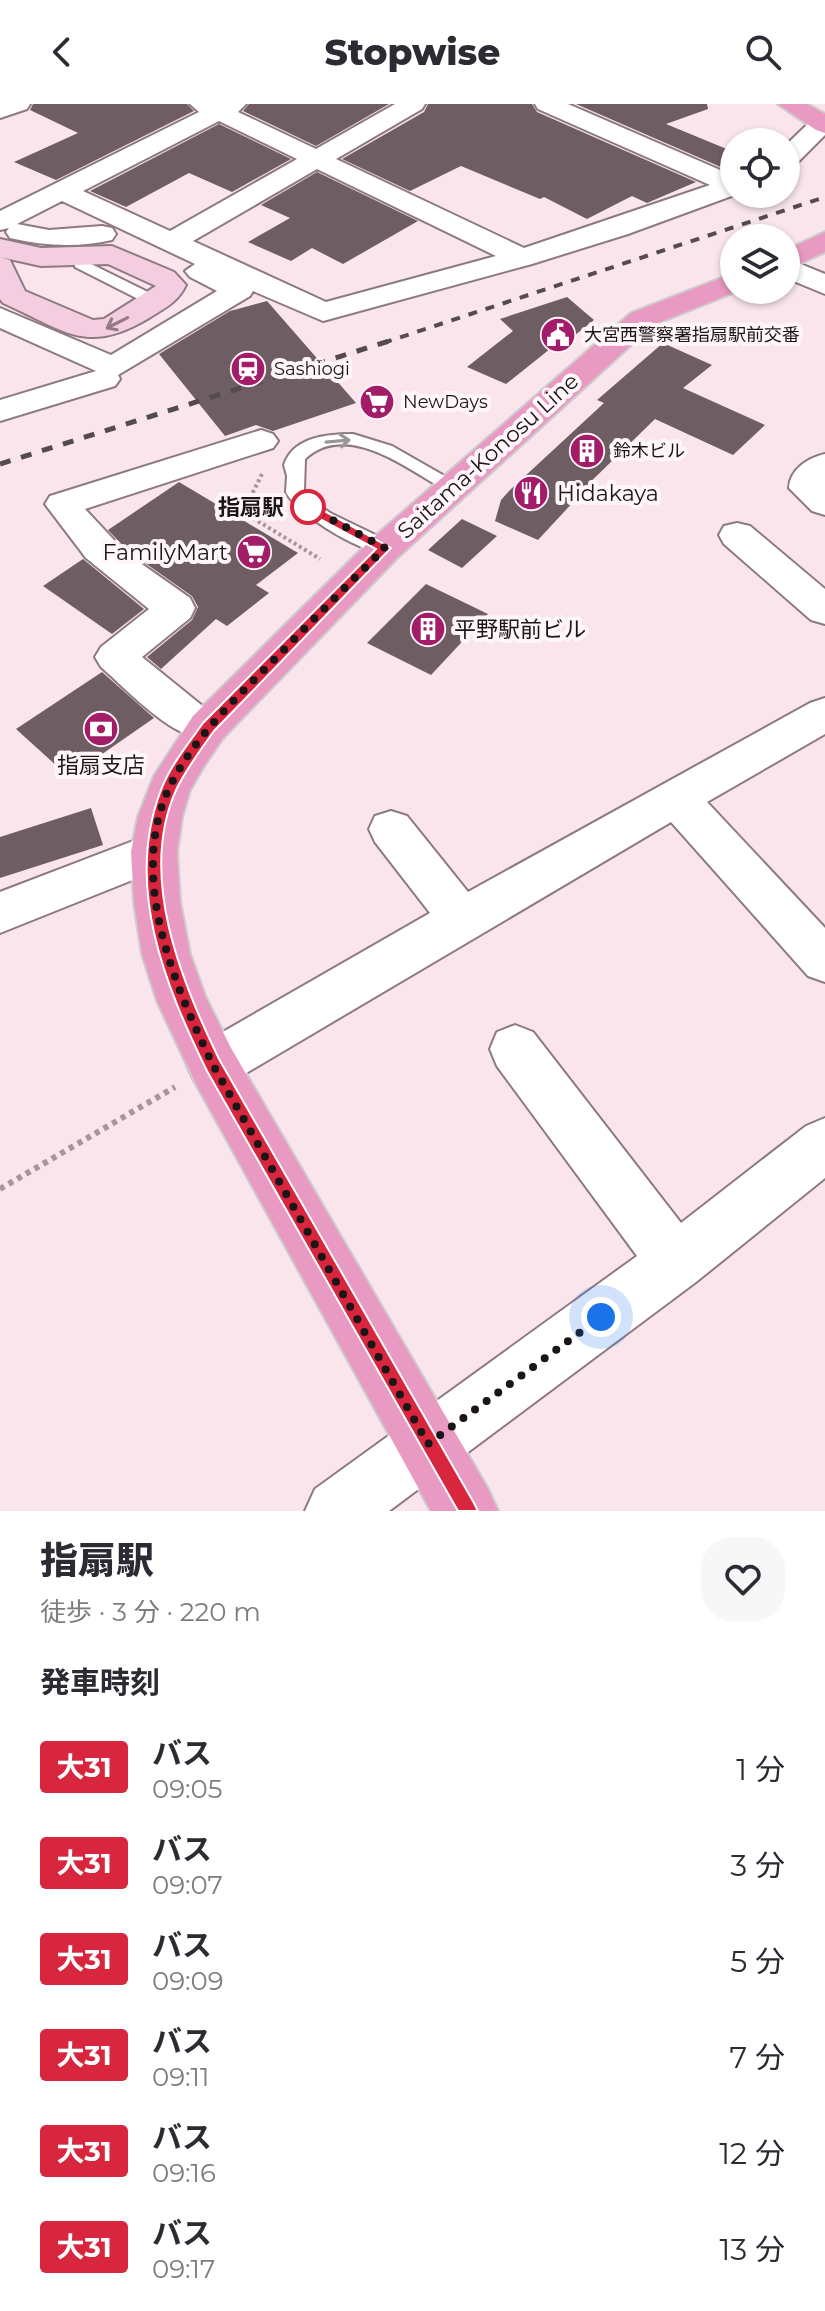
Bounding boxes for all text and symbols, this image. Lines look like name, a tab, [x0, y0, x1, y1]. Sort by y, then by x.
icon: back	[40, 30, 84, 74]
text: Stopwise	[325, 30, 500, 74]
icon: search	[741, 30, 785, 74]
map controls	[720, 128, 800, 304]
button: locate	[720, 128, 800, 208]
button: layers	[720, 224, 800, 304]
one-way arrow	[105, 316, 129, 331]
public building icon: 大宮西警察署指扇駅前交番	[539, 316, 577, 354]
place label: 大宮西警察署指扇駅前交番	[584, 324, 800, 346]
station icon: Sashiogi	[229, 350, 267, 388]
place label: Sashiogi	[274, 358, 350, 380]
street label: Saitama-Konosu Line	[392, 368, 584, 544]
supermarket icon: NewDays	[358, 383, 396, 421]
place label: NewDays	[403, 391, 488, 413]
building icon: 鈴木ビル	[568, 432, 606, 470]
one-way arrow	[324, 433, 351, 448]
place label: 鈴木ビル	[613, 440, 685, 462]
restaurant icon: Hidakaya	[512, 474, 550, 512]
place label: Hidakaya	[557, 480, 659, 507]
marker: 指扇駅	[291, 490, 325, 524]
place label: 指扇駅	[218, 494, 284, 521]
supermarket icon: FamilyMart	[235, 533, 273, 571]
place label: FamilyMart	[102, 539, 228, 566]
building icon: 平野駅前ビル	[409, 610, 447, 648]
place label: 平野駅前ビル	[454, 616, 586, 643]
bank icon: 指扇支店	[82, 710, 120, 748]
place label: 指扇支店	[57, 752, 145, 779]
your location	[581, 1297, 621, 1337]
text: 指扇駅	[40, 1537, 154, 1584]
button: heart	[701, 1537, 785, 1621]
text: 徒歩 · 3 分 · 220 m	[40, 1596, 261, 1628]
text: 発車時刻	[40, 1664, 160, 1701]
text: バス	[152, 1735, 212, 1772]
text: 大31	[56, 1750, 112, 1784]
text: 1 分	[736, 1751, 785, 1788]
text: 09:05	[152, 1773, 223, 1805]
text: バス	[152, 1831, 212, 1868]
text: 大31	[56, 1846, 112, 1880]
text: 3 分	[730, 1847, 785, 1884]
text: 09:07	[152, 1869, 223, 1901]
text: バス	[152, 1927, 212, 1964]
text: 大31	[56, 1942, 112, 1976]
text: 5 分	[730, 1943, 785, 1980]
text: 09:09	[152, 1965, 224, 1997]
text: バス	[152, 2023, 212, 2060]
text: 大31	[56, 2038, 112, 2072]
text: 7 分	[729, 2039, 785, 2076]
text: 09:11	[152, 2061, 209, 2093]
text: バス	[152, 2119, 212, 2156]
text: 大31	[56, 2134, 112, 2168]
text: 12 分	[719, 2135, 785, 2172]
text: 09:16	[152, 2157, 216, 2189]
text: バス	[152, 2215, 212, 2252]
text: 大31	[56, 2230, 112, 2264]
text: 13 分	[719, 2231, 785, 2268]
text: 09:17	[152, 2253, 215, 2285]

